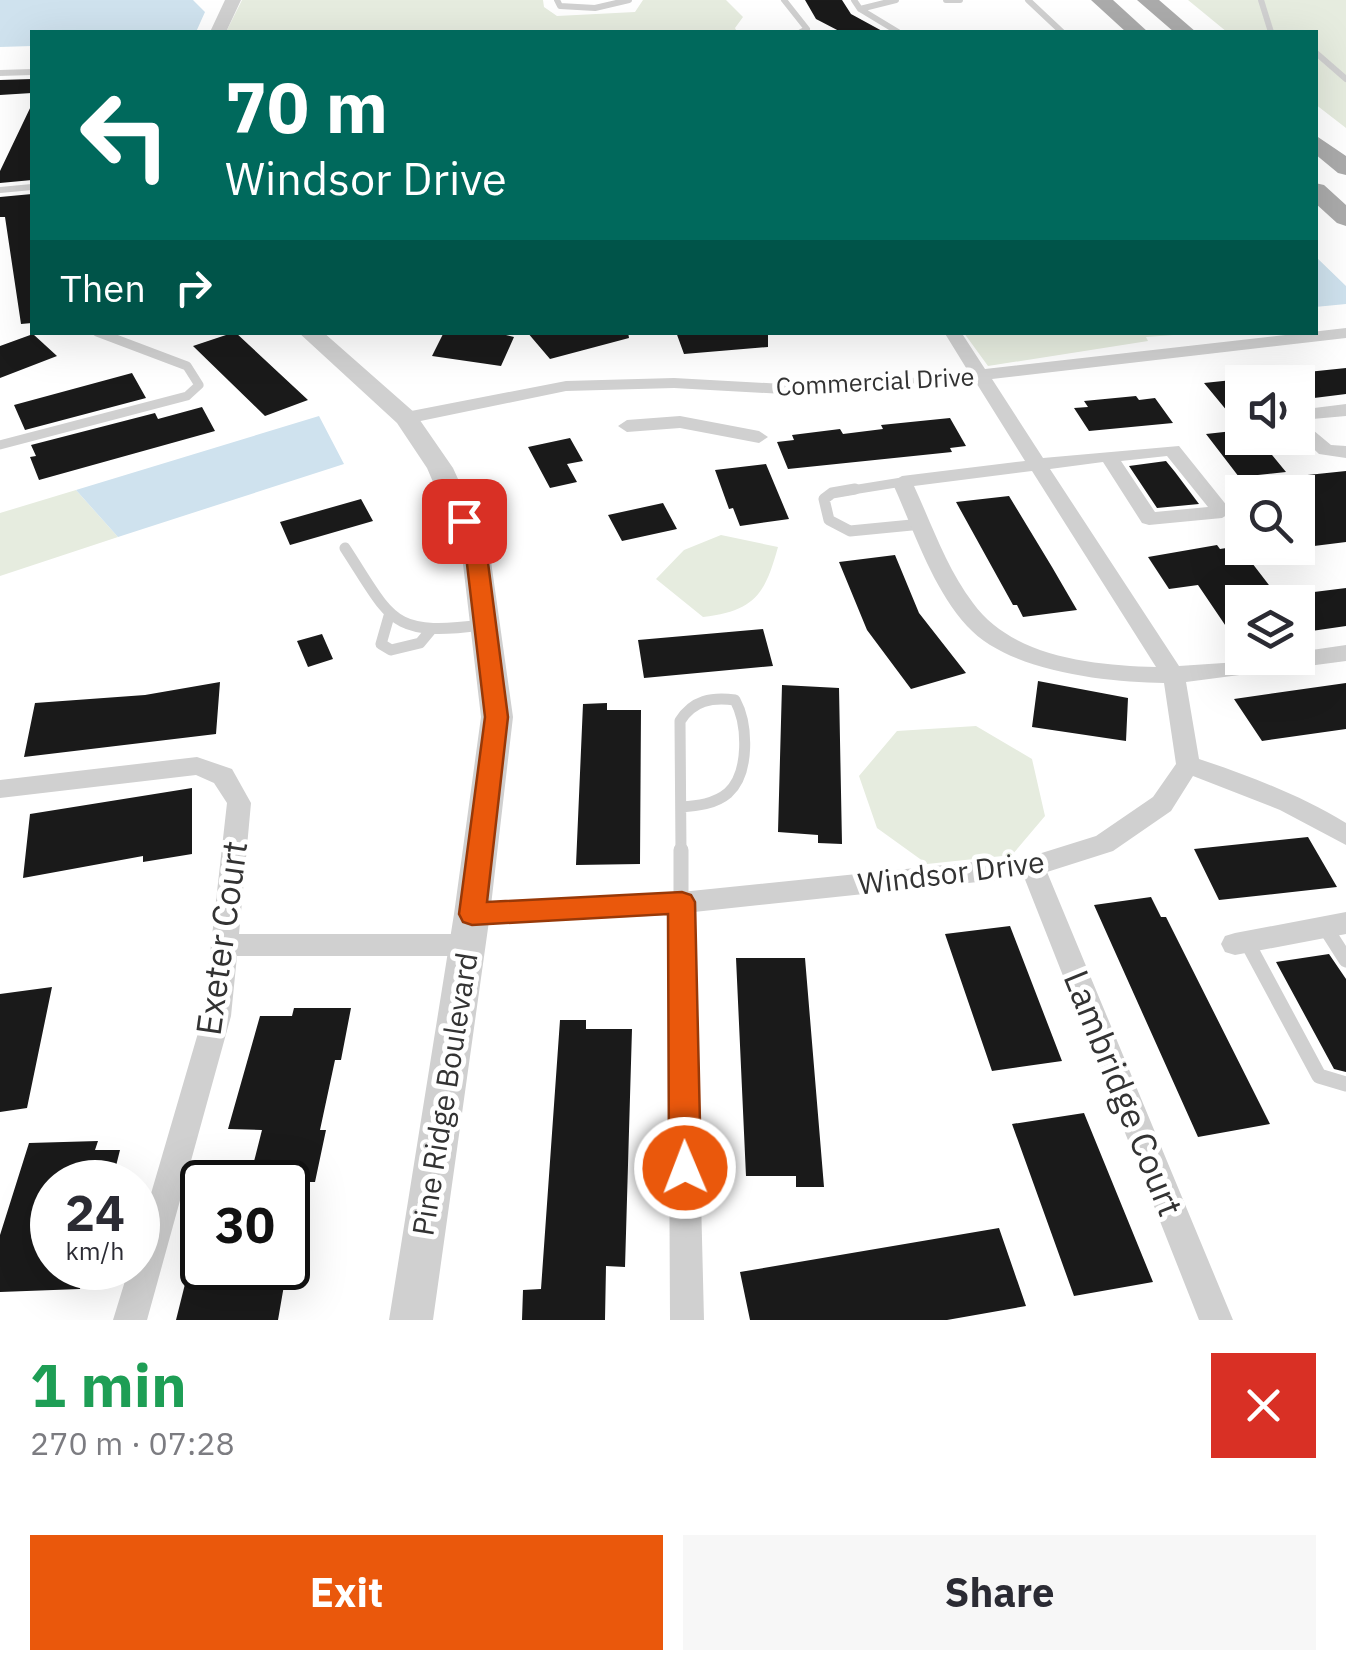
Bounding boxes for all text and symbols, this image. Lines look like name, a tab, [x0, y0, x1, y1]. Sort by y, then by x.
text: 70 m	[225, 61, 388, 152]
icon: left	[60, 70, 190, 200]
text: Windsor Drive	[225, 149, 507, 207]
icon: right	[166, 260, 221, 315]
text: Then	[60, 263, 146, 312]
street label: Commercial Drive	[775, 359, 975, 403]
map controls	[1225, 365, 1315, 675]
button: sound	[1225, 365, 1315, 455]
button: search	[1225, 475, 1315, 565]
pin	[422, 479, 507, 564]
icon: arrive	[437, 494, 492, 549]
button: layers	[1225, 585, 1315, 675]
street label: Exeter Court	[185, 838, 257, 1038]
street label: Windsor Drive	[855, 841, 1047, 903]
street label: Pine Ridge Boulevard	[402, 950, 486, 1238]
street label: Lambridge Court	[1054, 963, 1194, 1223]
position arrow	[633, 1116, 737, 1220]
speed limit sign: 30	[180, 1160, 310, 1290]
text: 24	[65, 1180, 125, 1245]
text: km/h	[66, 1234, 124, 1267]
text: 1 min	[30, 1345, 187, 1424]
button: close	[1211, 1353, 1316, 1458]
text: 270 m · 07:28	[30, 1422, 235, 1464]
button: Exit	[30, 1535, 663, 1650]
button: Share	[683, 1535, 1316, 1650]

